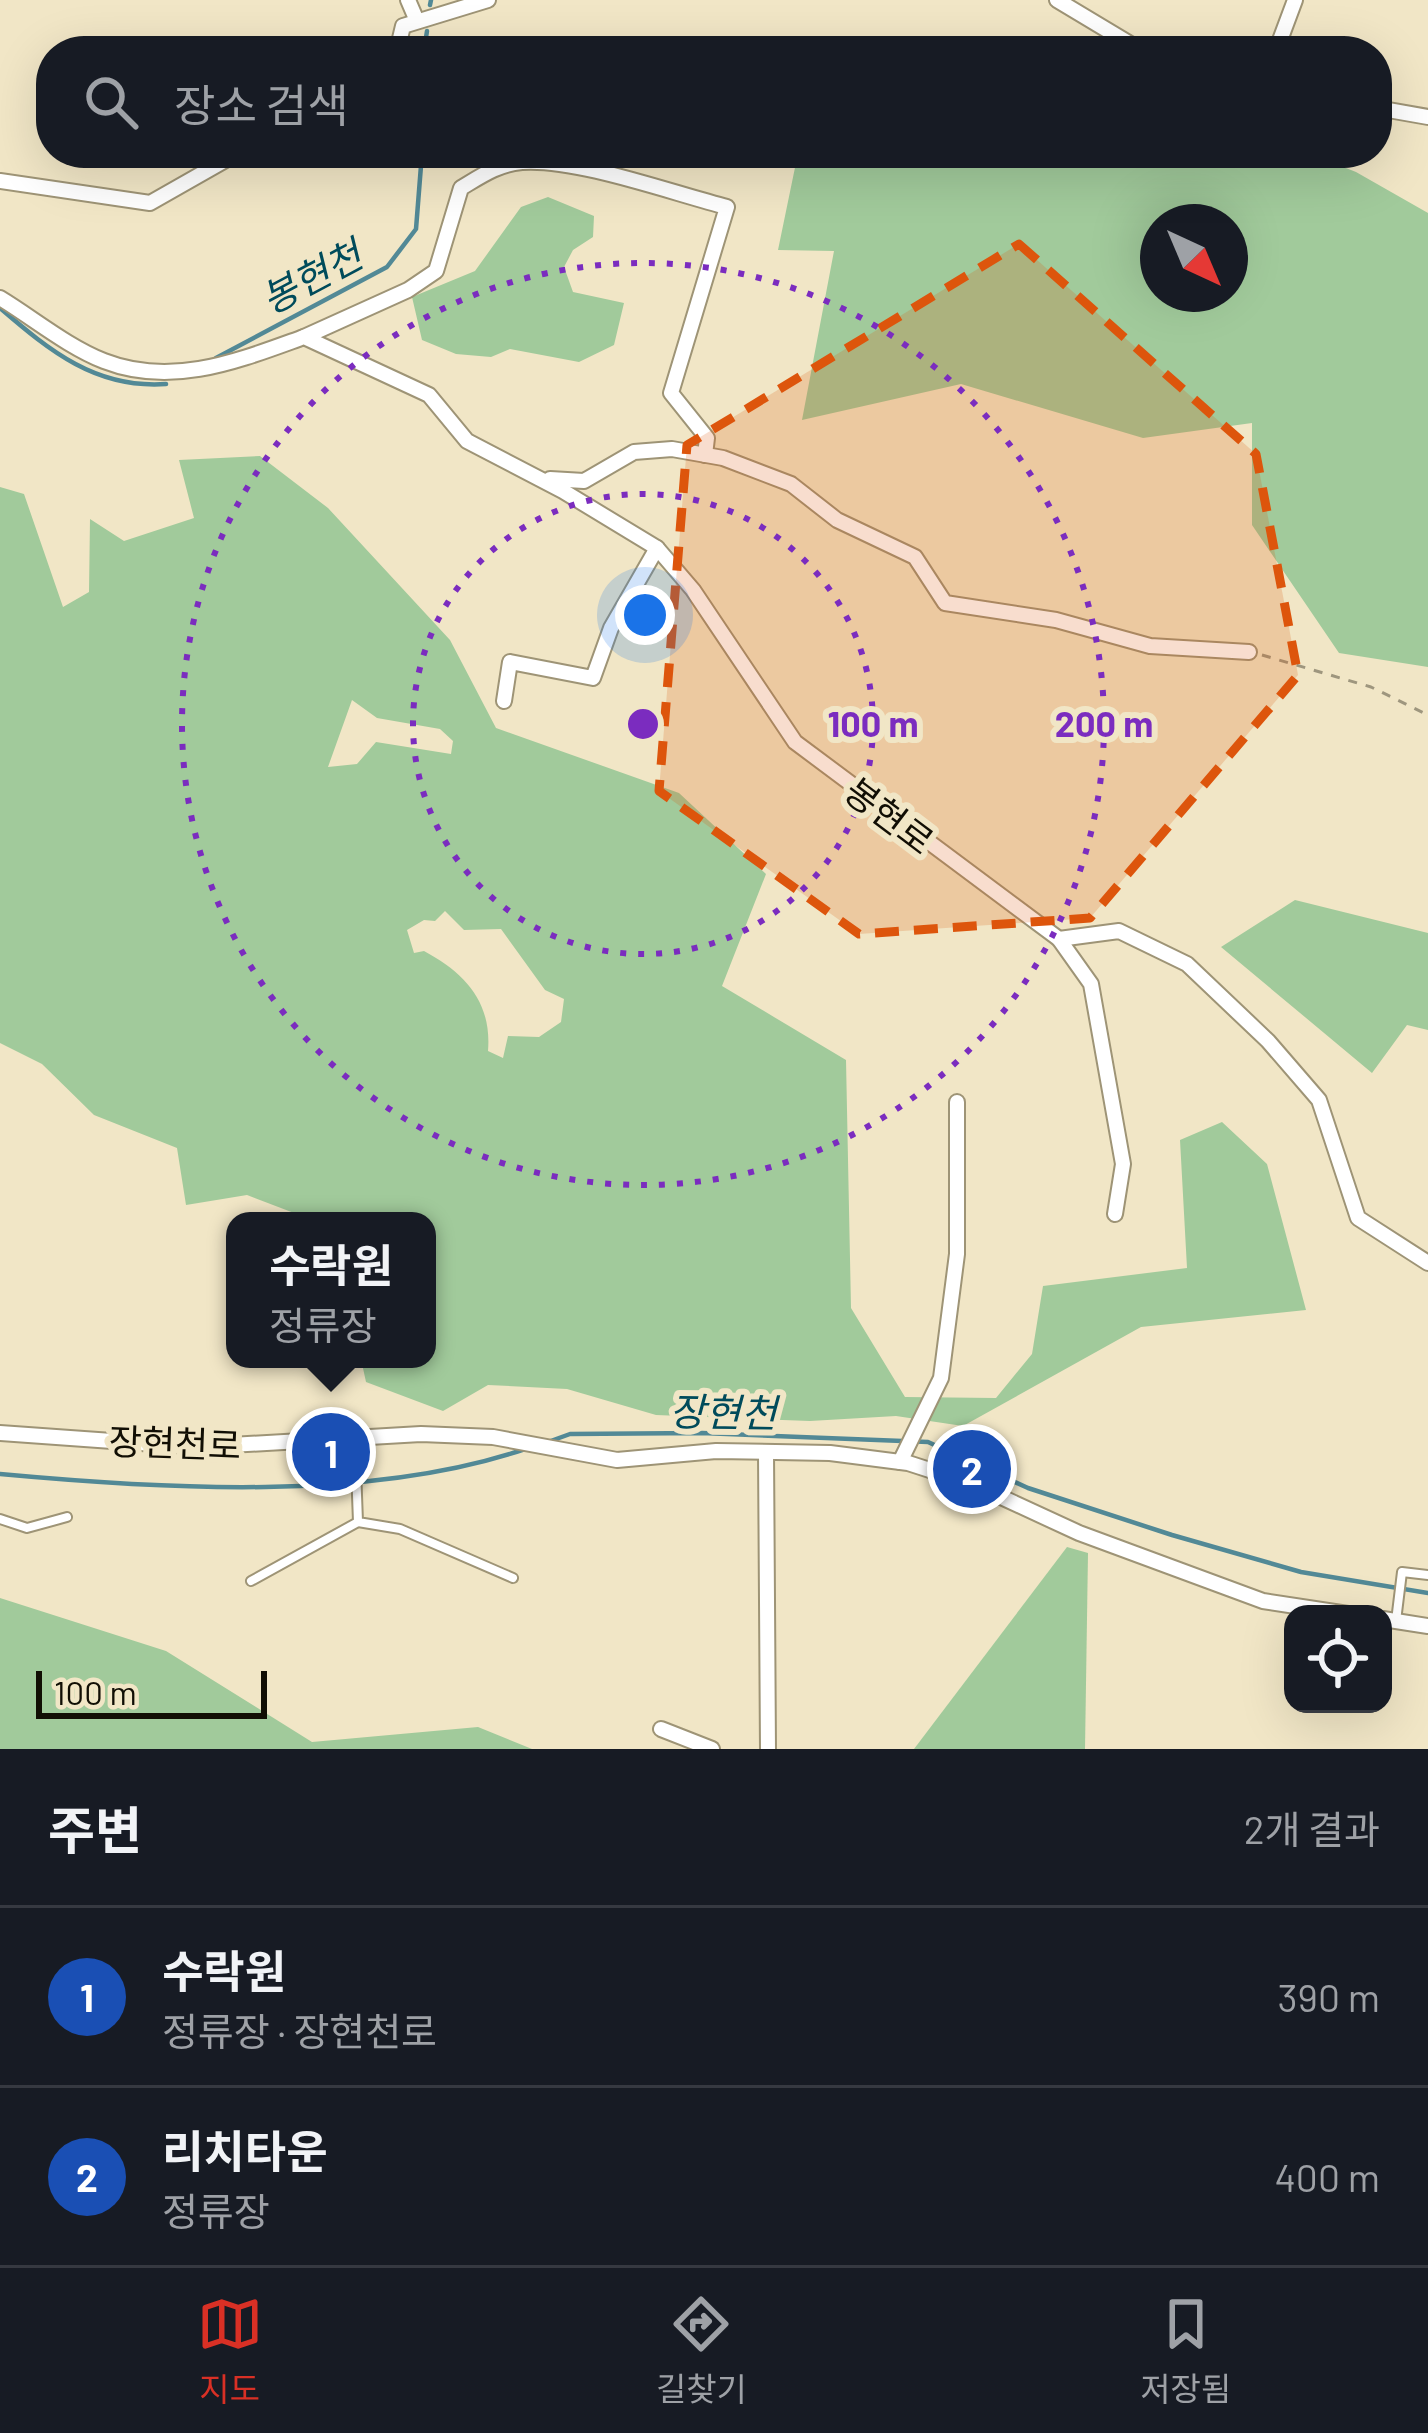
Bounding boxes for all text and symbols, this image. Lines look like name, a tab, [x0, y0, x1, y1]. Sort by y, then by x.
search box	[36, 36, 1392, 168]
icon: search	[78, 69, 144, 135]
text: 장소 검색	[174, 77, 349, 131]
north arrow	[1140, 204, 1248, 312]
water label: 봉현천	[252, 228, 373, 322]
your location	[615, 585, 675, 645]
text: 100 m	[827, 701, 919, 744]
text: 200 m	[1055, 701, 1153, 744]
centre of rings	[622, 703, 664, 745]
street label: 봉현로	[837, 768, 943, 862]
popup	[226, 1212, 436, 1368]
text: 수락원	[269, 1237, 393, 1291]
text: 정류장	[269, 1301, 377, 1348]
water label: 장현천	[669, 1387, 781, 1436]
pin: 1	[292, 1407, 370, 1497]
street label: 장현천로	[108, 1418, 242, 1466]
pin: 2	[933, 1424, 1011, 1514]
map controls	[1284, 1605, 1392, 1713]
button: locate	[1284, 1605, 1392, 1713]
scale bar	[36, 1665, 267, 1718]
text: 100 m	[54, 1672, 137, 1712]
text: 주변	[48, 1798, 142, 1859]
text: 2개 결과	[1244, 1805, 1380, 1852]
text: 수락원	[162, 1943, 286, 1997]
text: 1	[80, 1973, 94, 2020]
text: 390 m	[1278, 1973, 1380, 2020]
text: 정류장 · 장현천로	[162, 2007, 437, 2054]
text: 리치타운	[162, 2123, 328, 2177]
text: 2	[76, 2153, 98, 2200]
text: 400 m	[1274, 2153, 1380, 2200]
text: 정류장	[162, 2187, 270, 2234]
tab: 지도	[197, 2291, 263, 2411]
tab: 길찾기	[656, 2291, 747, 2411]
tab: 저장됨	[1140, 2291, 1231, 2411]

